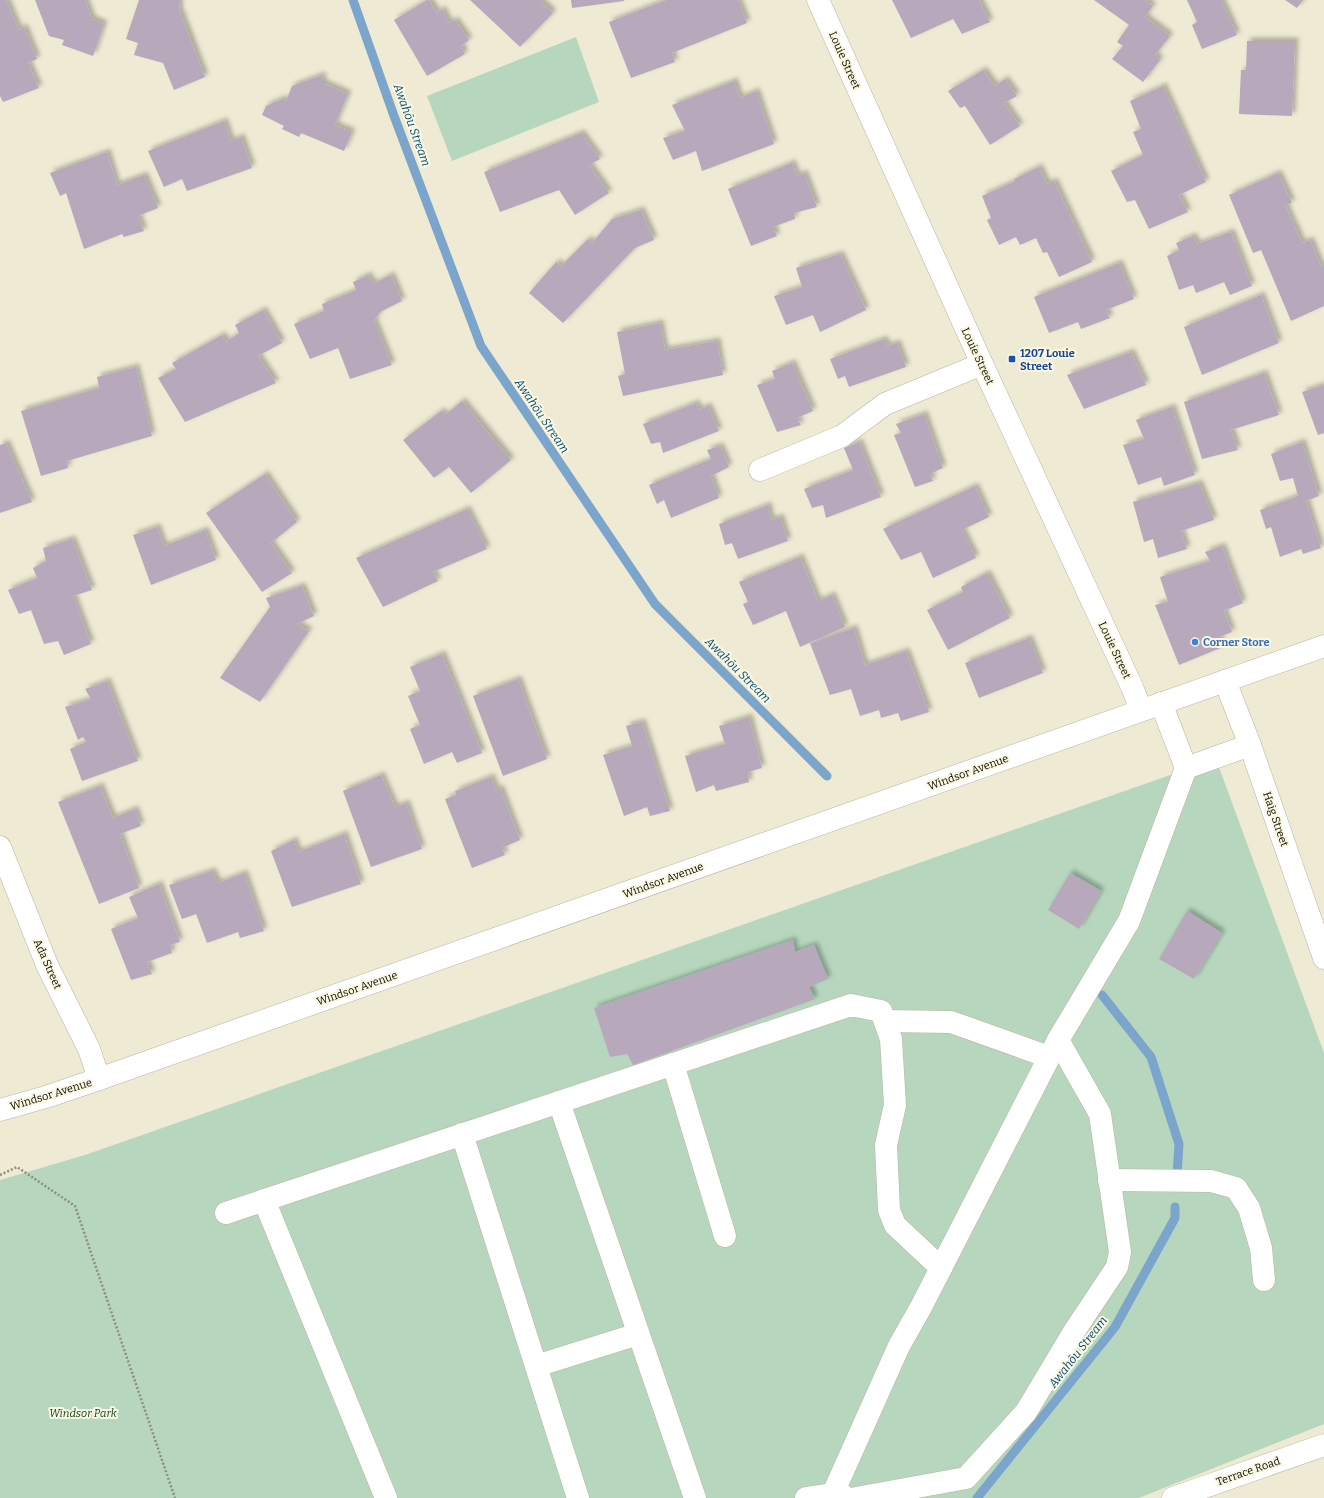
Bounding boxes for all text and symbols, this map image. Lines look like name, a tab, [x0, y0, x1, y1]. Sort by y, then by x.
street label: Louie Street	[826, 29, 863, 91]
water label: Awahōu Stream	[390, 81, 433, 168]
street label: Louie Street	[959, 326, 996, 387]
place label: 1207 Louie Street	[1020, 347, 1075, 373]
marker: 1207 Louie Street	[1007, 354, 1017, 364]
water label: Awahōu Stream	[511, 375, 572, 456]
street label: Louie Street	[1096, 620, 1133, 681]
water label: Awahōu Stream	[702, 634, 774, 706]
place label: Corner Store	[1203, 636, 1270, 649]
marker: Corner Store	[1190, 637, 1200, 647]
street label: Windsor Avenue	[926, 752, 1010, 793]
street label: Haig Street	[1260, 790, 1291, 848]
street label: Windsor Avenue	[621, 860, 705, 901]
street label: Ada Street	[31, 937, 64, 991]
street label: Windsor Avenue	[315, 969, 399, 1008]
street label: Windsor Avenue	[9, 1076, 94, 1113]
water label: Awahōu Stream	[1045, 1313, 1110, 1391]
park label: Windsor Park	[49, 1407, 118, 1420]
street label: Terrace Road	[1215, 1454, 1282, 1488]

